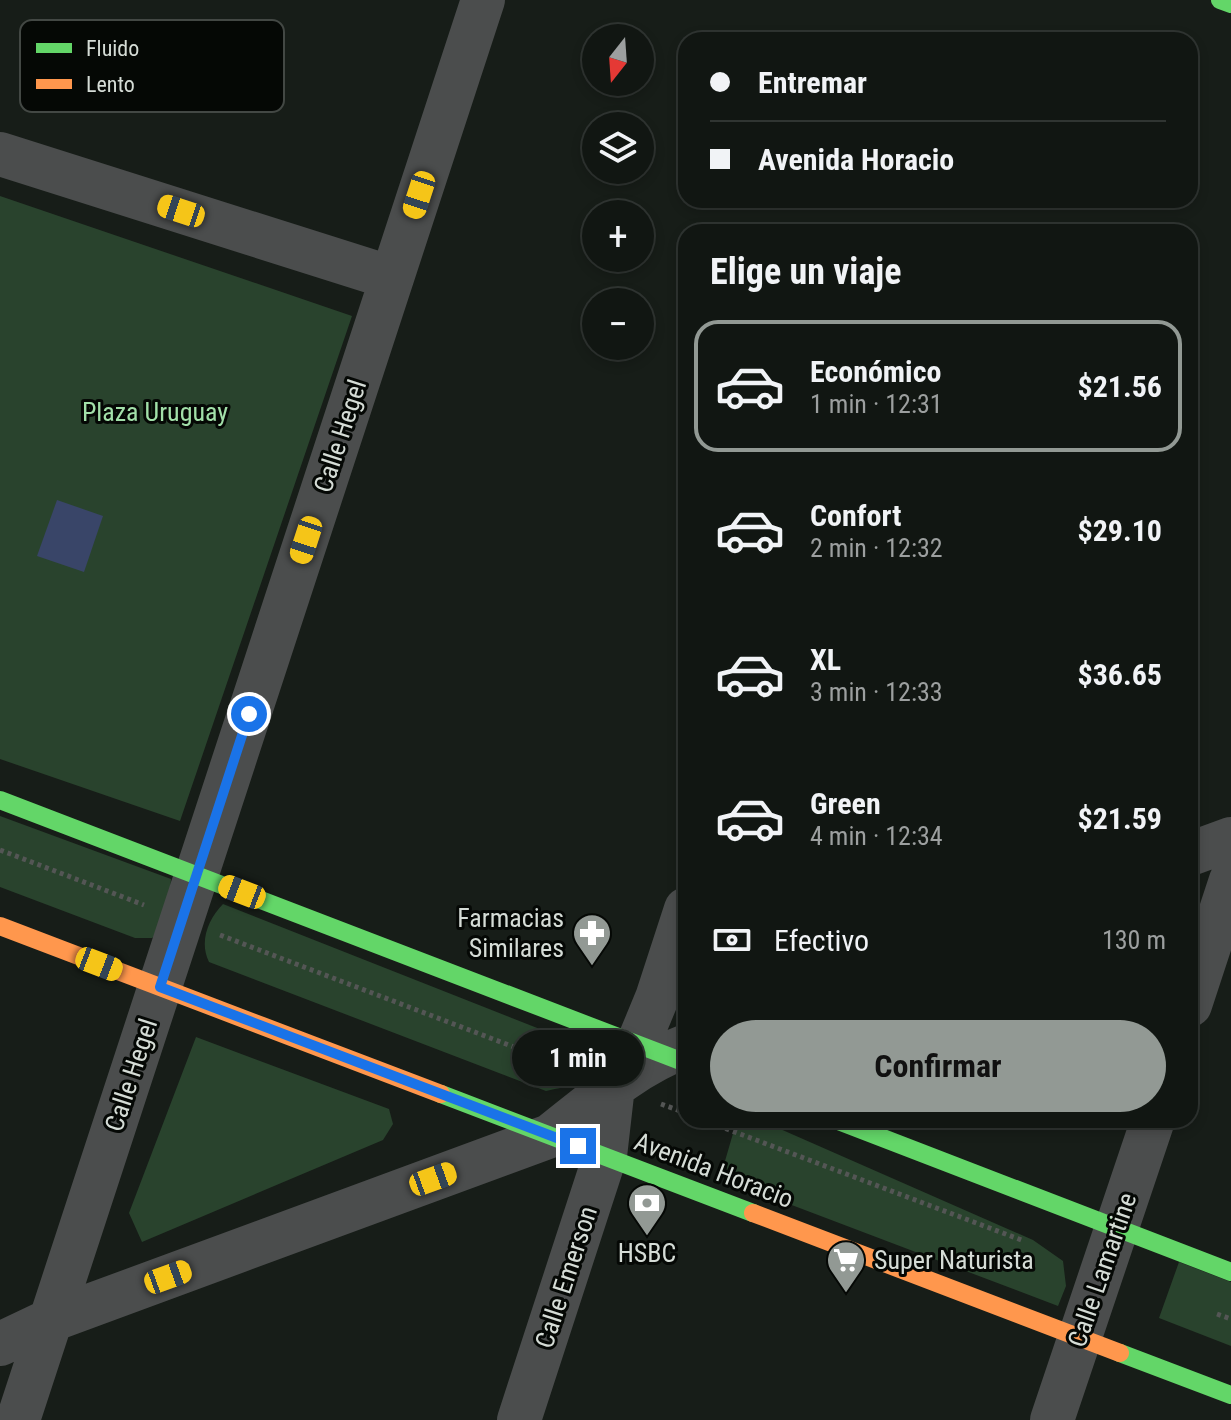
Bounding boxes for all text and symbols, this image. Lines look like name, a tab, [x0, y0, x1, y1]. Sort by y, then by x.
legend	[20, 20, 284, 112]
north arrow	[582, 24, 654, 96]
map controls	[582, 24, 654, 360]
text: Fluido	[86, 36, 139, 61]
text: Entremar	[758, 65, 867, 100]
text: Lento	[86, 72, 135, 97]
button: layers	[582, 112, 654, 184]
text: Avenida Horacio	[758, 142, 954, 177]
car	[400, 168, 438, 222]
car	[154, 192, 208, 230]
button: +	[582, 200, 654, 272]
text: Elige un viaje	[710, 251, 901, 293]
button: −	[582, 288, 654, 360]
icon: car	[714, 350, 786, 422]
text: Económico	[810, 354, 941, 389]
text: $21.56	[1077, 369, 1162, 404]
street label: Calle Hegel	[308, 376, 372, 496]
text: 1 min · 12:31	[810, 389, 943, 419]
park label: Plaza Uruguay	[82, 397, 228, 427]
icon: car	[714, 494, 786, 566]
text: Confort	[810, 498, 901, 533]
car	[287, 513, 325, 567]
text: $29.10	[1077, 513, 1162, 548]
text: 2 min · 12:32	[810, 533, 943, 563]
icon: car	[714, 638, 786, 710]
text: XL	[810, 642, 841, 677]
text: $36.65	[1077, 657, 1162, 692]
text: 3 min · 12:33	[810, 677, 943, 707]
route start	[231, 696, 267, 732]
icon: car	[714, 782, 786, 854]
text: Green	[810, 786, 881, 821]
text: $21.59	[1077, 801, 1162, 836]
text: 4 min · 12:34	[810, 821, 943, 851]
car	[215, 872, 269, 912]
place label: Farmacias Similares	[457, 903, 564, 963]
pharmacy icon: Farmacias Similares	[571, 912, 613, 967]
icon: cash	[710, 918, 754, 962]
text: Efectivo	[774, 923, 869, 958]
text: 130 m	[1102, 925, 1166, 955]
car	[72, 944, 126, 984]
street label: Calle Hegel	[99, 1015, 163, 1135]
button: Confirmar	[710, 1020, 1166, 1112]
callout: 1 min	[512, 1030, 644, 1086]
text: 1 min	[549, 1043, 607, 1073]
street label: Avenida Horacio	[630, 1126, 798, 1214]
route end	[560, 1128, 596, 1164]
car	[406, 1160, 460, 1198]
bank icon: HSBC	[626, 1182, 668, 1237]
street label: Calle Lamartine	[1062, 1189, 1142, 1351]
street label: Calle Emerson	[529, 1202, 603, 1352]
place label: HSBC	[618, 1238, 676, 1268]
supermarket icon: Super Naturista	[825, 1239, 867, 1294]
place label: Super Naturista	[874, 1245, 1034, 1275]
car	[141, 1258, 195, 1296]

